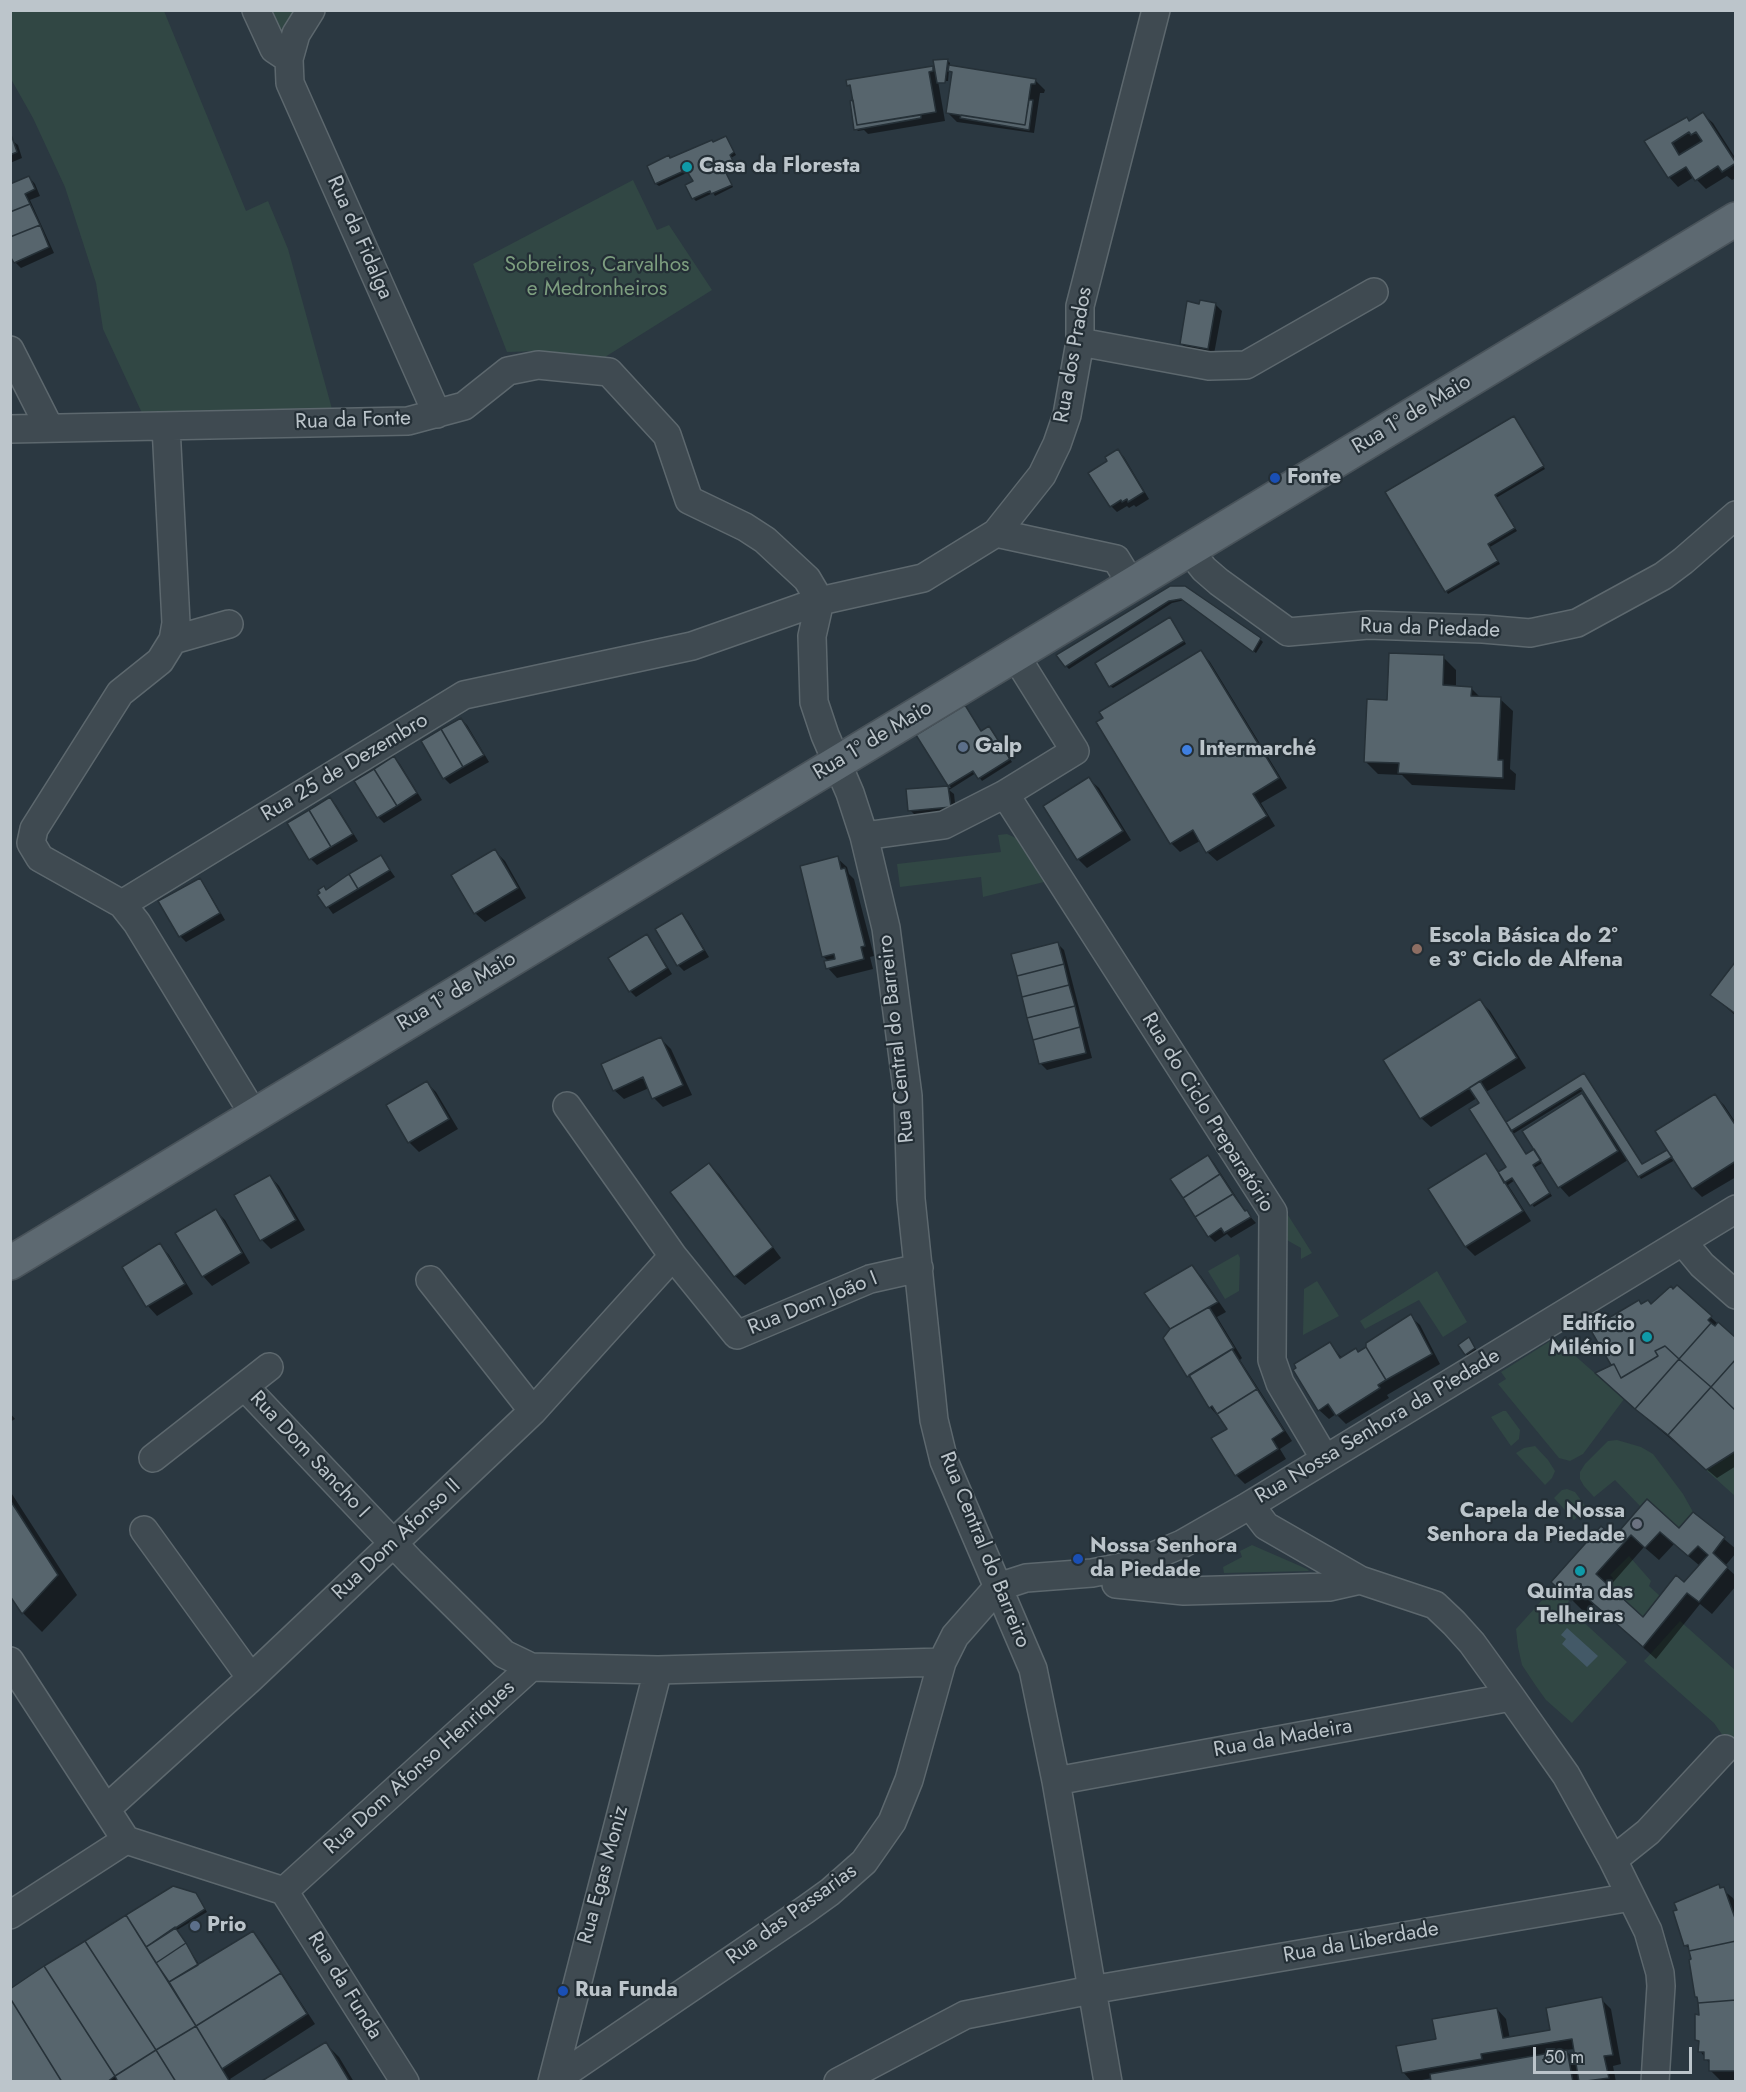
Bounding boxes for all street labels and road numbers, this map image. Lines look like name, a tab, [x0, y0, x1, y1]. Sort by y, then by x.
street label: Rua da Fidalga	[321, 172, 397, 304]
street label: Rua dos Prados	[1050, 285, 1098, 425]
street label: Rua 1º de Maio	[1348, 370, 1476, 460]
street label: Rua da Fonte	[295, 406, 411, 436]
street label: Rua da Piedade	[1360, 614, 1500, 644]
street label: Rua 1º de Maio	[809, 696, 937, 786]
street label: Rua 25 de Dezembro	[257, 708, 433, 828]
street label: Rua Central do Barreiro	[874, 934, 920, 1144]
street label: Rua 1º de Maio	[393, 947, 521, 1037]
street label: Rua do Ciclo Preparatório	[1135, 1009, 1279, 1217]
street label: Rua Dom João I	[745, 1267, 881, 1341]
street label: Rua Nossa Senhora da Piedade	[1251, 1344, 1505, 1510]
street label: Rua Dom Sancho I	[244, 1386, 374, 1524]
street label: Rua Central do Barreiro	[933, 1448, 1035, 1652]
street label: Rua Dom Afonso II	[328, 1474, 466, 1606]
street label: Rua Dom Afonso Henriques	[319, 1676, 521, 1860]
street label: Rua da Madeira	[1212, 1714, 1354, 1764]
street label: Rua Egas Moniz	[573, 1803, 635, 1947]
street label: Rua das Passarias	[722, 1859, 862, 1971]
street label: Rua da Liberdade	[1281, 1917, 1441, 1969]
street label: Rua da Funda	[301, 1928, 387, 2044]

